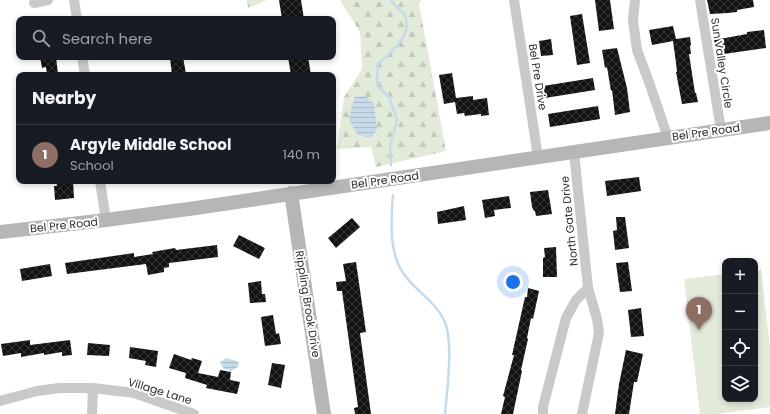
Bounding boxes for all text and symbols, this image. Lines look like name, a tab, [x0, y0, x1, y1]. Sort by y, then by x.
search box	[16, 16, 336, 60]
street label: Sun Valley Circle	[707, 17, 737, 109]
icon: search	[30, 27, 52, 49]
text: Search here	[62, 28, 152, 49]
street label: Bel Pre Drive	[525, 43, 551, 112]
text: Nearby	[32, 86, 96, 110]
street label: Bel Pre Road	[671, 119, 741, 145]
text: Argyle Middle School	[70, 134, 231, 155]
text: 1	[43, 145, 47, 164]
text: 140 m	[283, 145, 320, 164]
text: School	[70, 156, 114, 175]
street label: Bel Pre Road	[350, 167, 420, 193]
street label: North Gate Drive	[556, 175, 582, 267]
street label: Bel Pre Road	[29, 213, 99, 237]
street label: Rippling Brook Drive	[292, 249, 324, 359]
map controls	[722, 258, 758, 402]
button: +	[722, 258, 758, 294]
your location	[503, 272, 523, 292]
button: −	[722, 294, 758, 330]
pin: 1	[686, 297, 712, 330]
button: locate	[722, 330, 758, 366]
button: layers	[722, 366, 758, 402]
street label: Village Lane	[126, 374, 194, 408]

